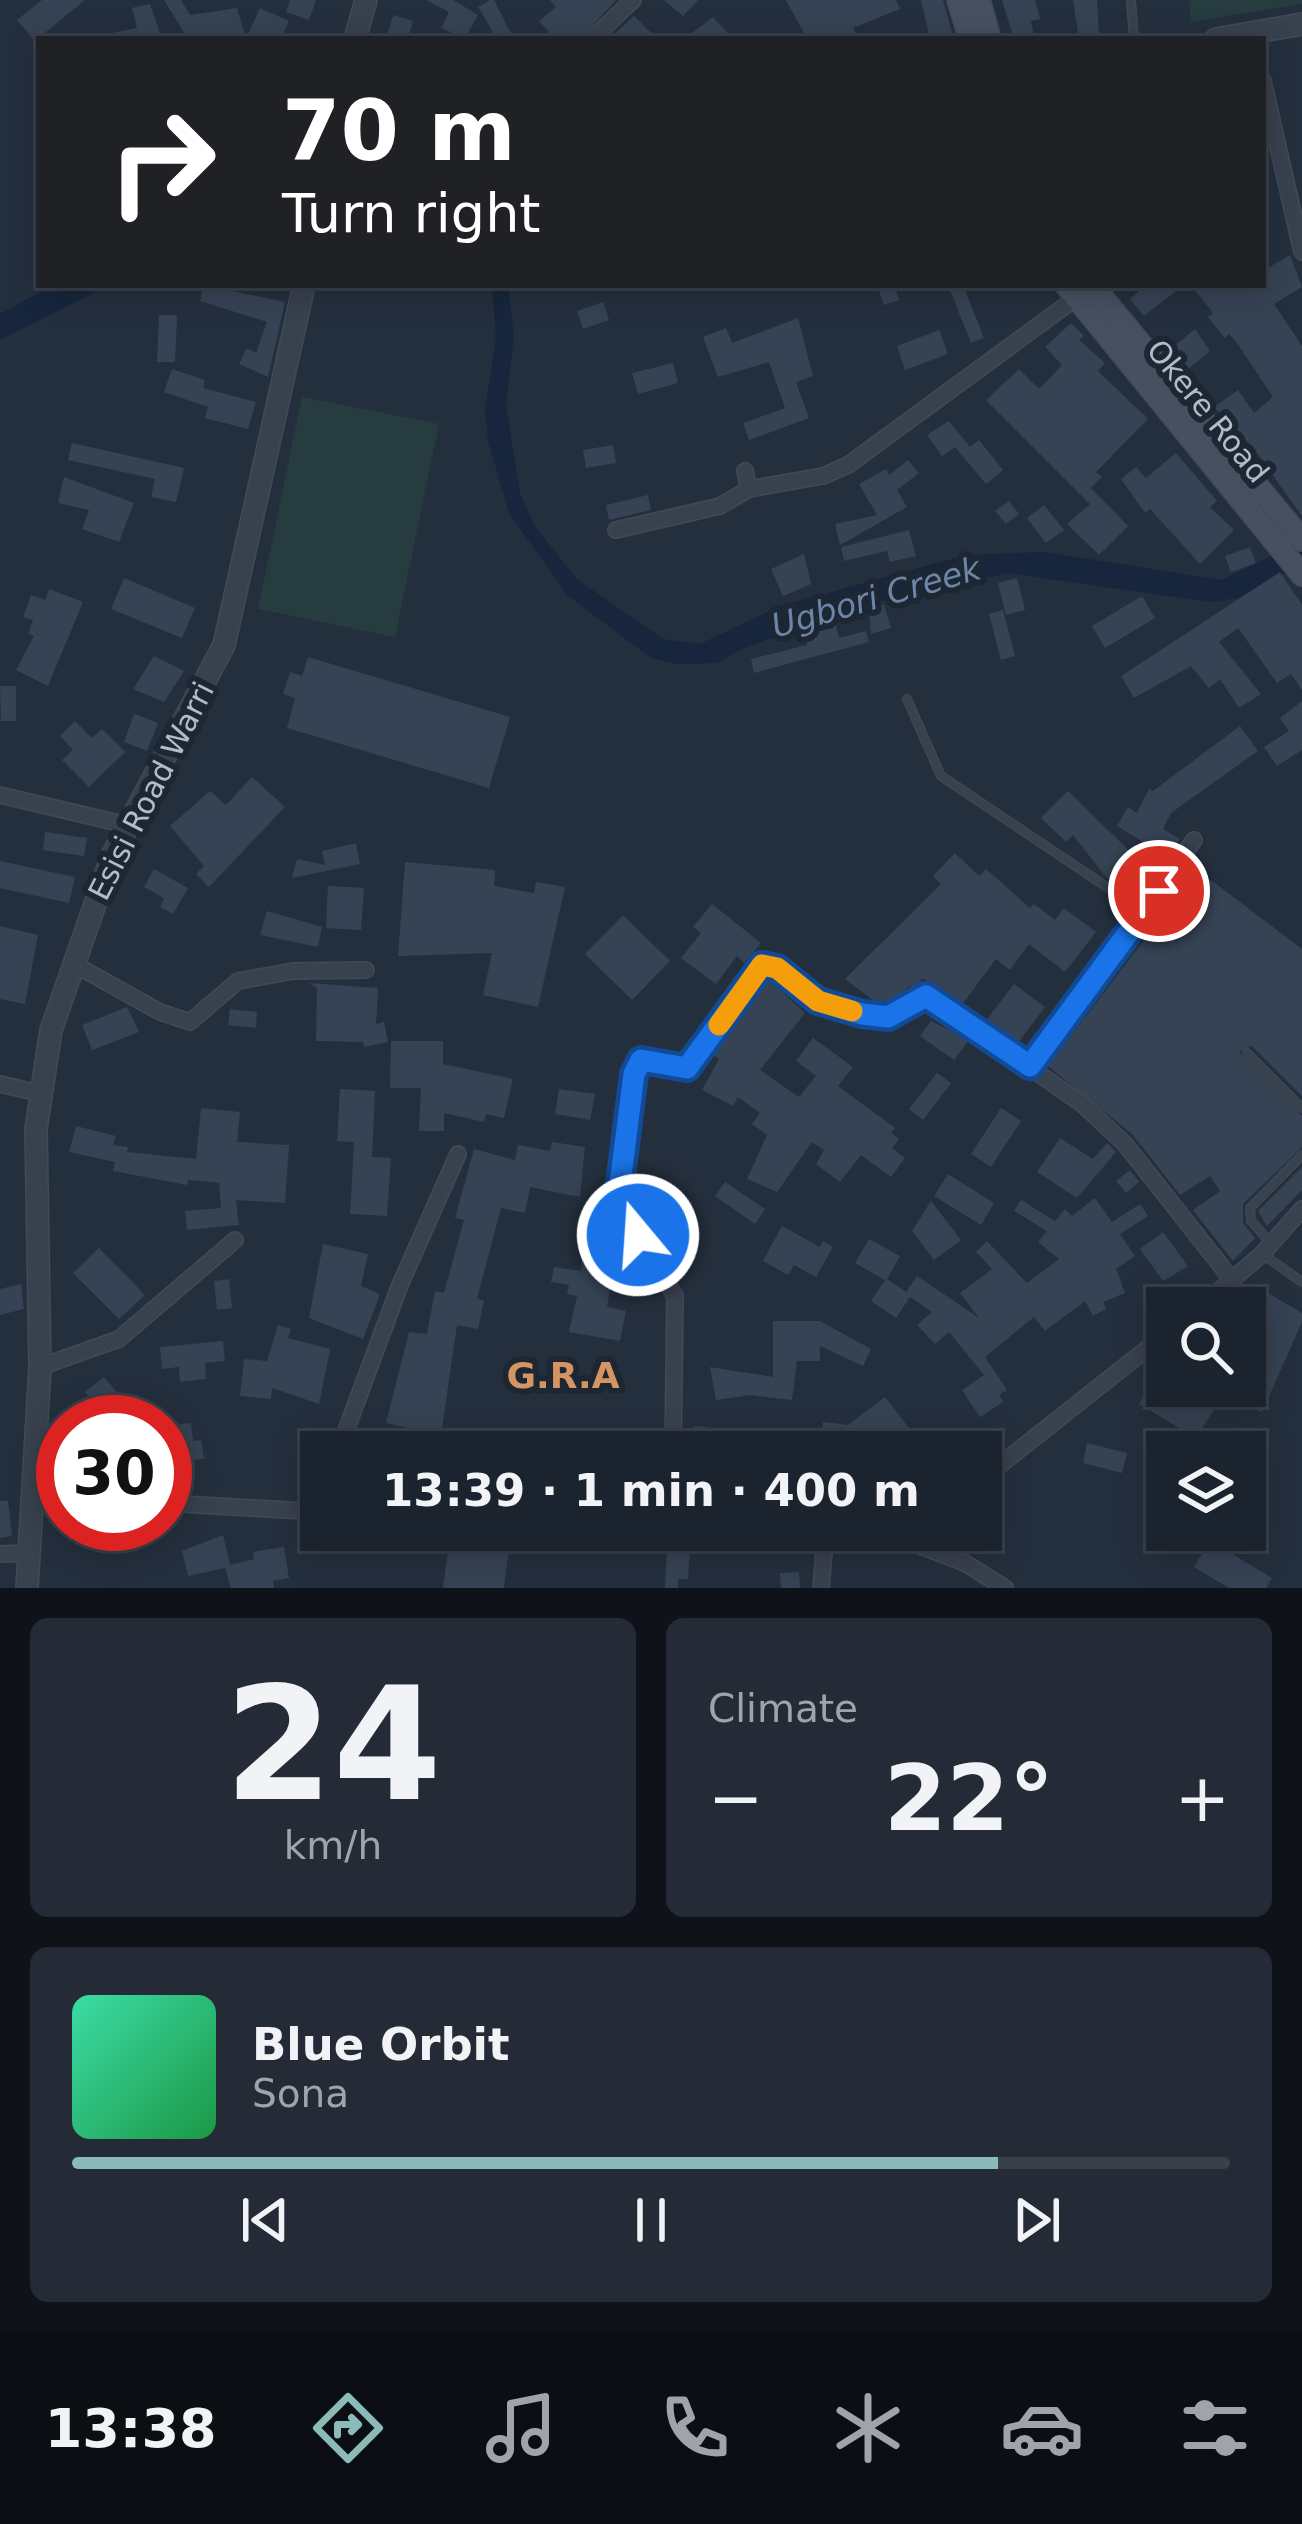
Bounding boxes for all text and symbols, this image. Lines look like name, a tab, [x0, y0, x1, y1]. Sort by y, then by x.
text: 70 m	[282, 82, 516, 180]
icon: right	[84, 84, 240, 240]
text: Turn right	[282, 182, 541, 245]
street label: Okere Road	[1140, 333, 1276, 489]
water label: Ugbori Creek	[767, 548, 987, 645]
street label: Esisi Road Warri	[81, 676, 221, 906]
pin	[1108, 840, 1210, 942]
icon: arrive	[1126, 858, 1192, 924]
position arrow	[575, 1172, 701, 1298]
map controls	[1146, 1287, 1266, 1551]
button: search	[1146, 1287, 1266, 1407]
district label: G.R.A	[506, 1355, 620, 1396]
speed limit sign: 30	[36, 1395, 192, 1551]
button: layers	[1146, 1431, 1266, 1551]
text: 13:39 · 1 min · 400 m	[382, 1464, 920, 1517]
text: 24	[224, 1654, 442, 1836]
text: Climate	[708, 1686, 858, 1731]
text: 22°	[884, 1746, 1054, 1851]
text: −	[708, 1760, 763, 1837]
text: +	[1175, 1760, 1230, 1837]
text: km/h	[284, 1823, 382, 1868]
text: Blue Orbit	[252, 2018, 510, 2071]
text: Sona	[252, 2071, 349, 2116]
icon: previous	[232, 2187, 298, 2253]
icon: pause	[618, 2187, 684, 2253]
icon: next	[1004, 2187, 1070, 2253]
icon: directions	[306, 2386, 390, 2470]
icon: music	[479, 2386, 563, 2470]
icon: phone	[653, 2386, 737, 2470]
icon: climate	[826, 2386, 910, 2470]
icon: car	[1000, 2386, 1084, 2470]
icon: filters	[1173, 2386, 1257, 2470]
text: 13:38	[45, 2397, 217, 2460]

